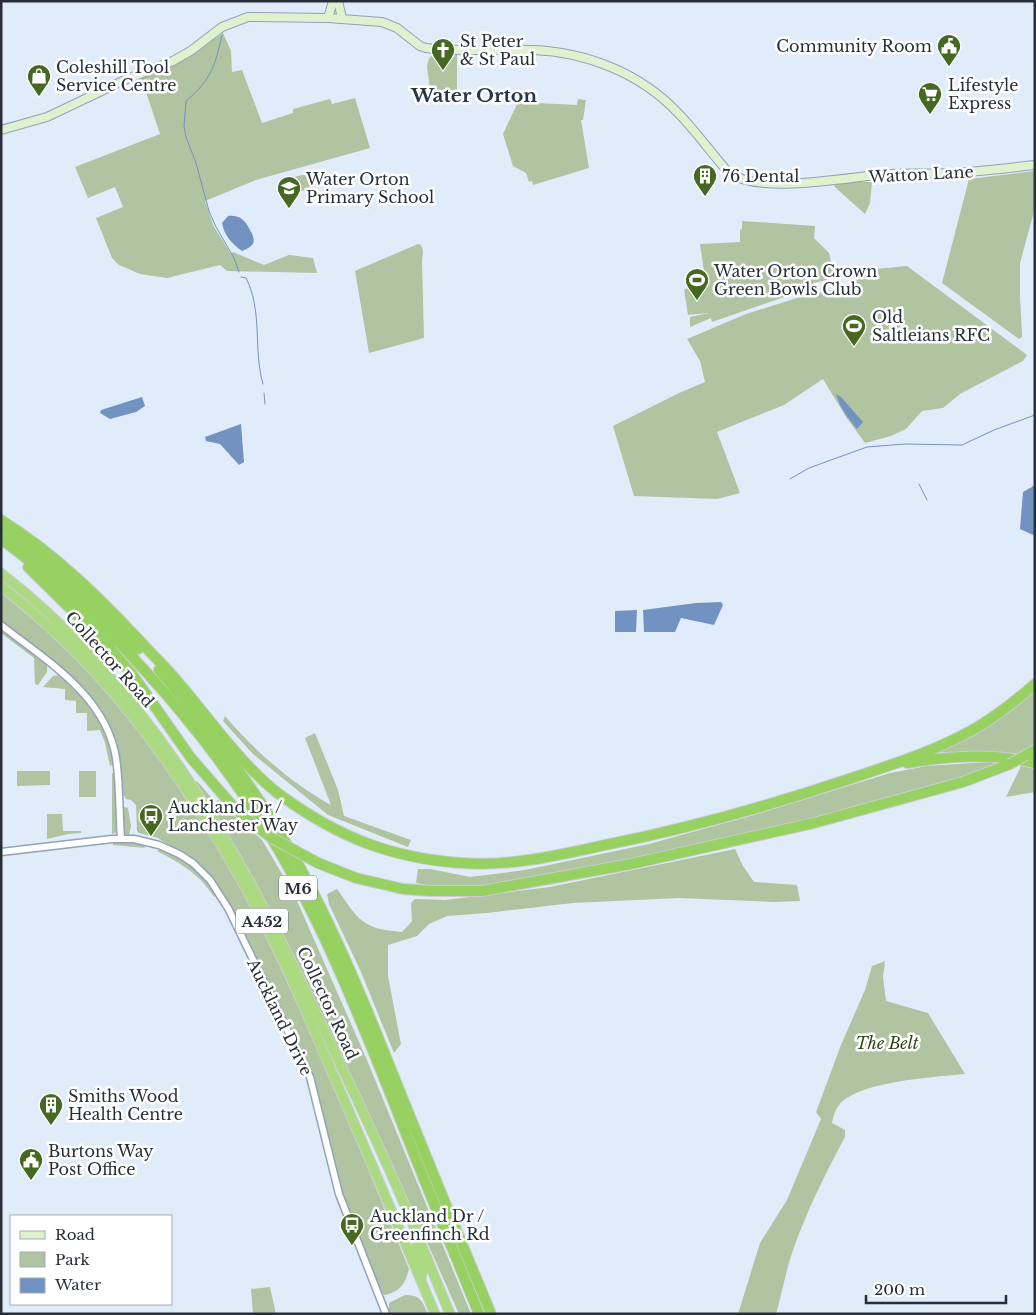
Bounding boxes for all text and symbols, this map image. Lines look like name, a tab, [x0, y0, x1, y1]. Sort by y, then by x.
place label: St Peter & St Paul	[460, 31, 535, 69]
public building icon: Community Room	[936, 33, 962, 67]
place label: Community Room	[776, 36, 932, 56]
church icon: St Peter & St Paul	[430, 37, 456, 71]
place label: Coleshill Tool Service Centre	[56, 57, 176, 95]
shop icon: Coleshill Tool Service Centre	[26, 63, 52, 97]
place label: Lifestyle Express	[948, 75, 1018, 113]
supermarket icon: Lifestyle Express	[917, 81, 943, 115]
district label: Water Orton	[410, 84, 537, 107]
street label: Watton Lane	[867, 161, 974, 187]
building icon: 76 Dental	[692, 163, 718, 197]
place label: 76 Dental	[722, 166, 799, 186]
place label: Water Orton Primary School	[305, 169, 434, 207]
school or university icon: Water Orton Primary School	[276, 175, 302, 209]
place label: Water Orton Crown Green Bowls Club	[713, 261, 877, 299]
sports icon: Water Orton Crown Green Bowls Club	[684, 267, 710, 301]
place label: Old Saltleians RFC	[872, 307, 990, 345]
sports icon: Old Saltleians RFC	[841, 313, 867, 347]
street label: Collector Road	[62, 607, 158, 711]
place label: Auckland Dr / Lanchester Way	[167, 797, 299, 835]
bus stop icon: Auckland Dr / Lanchester Way	[138, 803, 164, 837]
road number: M6	[279, 876, 317, 900]
road number: A452	[236, 908, 288, 934]
street label: Collector Road	[293, 943, 363, 1063]
street label: Auckland Drive	[243, 954, 317, 1079]
park label: The Belt	[856, 1033, 919, 1053]
place label: Smiths Wood Health Centre	[68, 1086, 183, 1124]
building icon: Smiths Wood Health Centre	[38, 1092, 64, 1126]
place label: Burtons Way Post Office	[48, 1141, 154, 1179]
public building icon: Burtons Way Post Office	[18, 1147, 44, 1181]
place label: Auckland Dr / Greenfinch Rd	[369, 1206, 490, 1244]
bus stop icon: Auckland Dr / Greenfinch Rd	[339, 1212, 365, 1246]
legend	[10, 1215, 172, 1305]
text: Road	[55, 1225, 95, 1244]
text: Park	[55, 1250, 91, 1269]
scale bar	[866, 1272, 1006, 1304]
text: Water	[54, 1275, 102, 1294]
text: 200 m	[874, 1280, 925, 1299]

